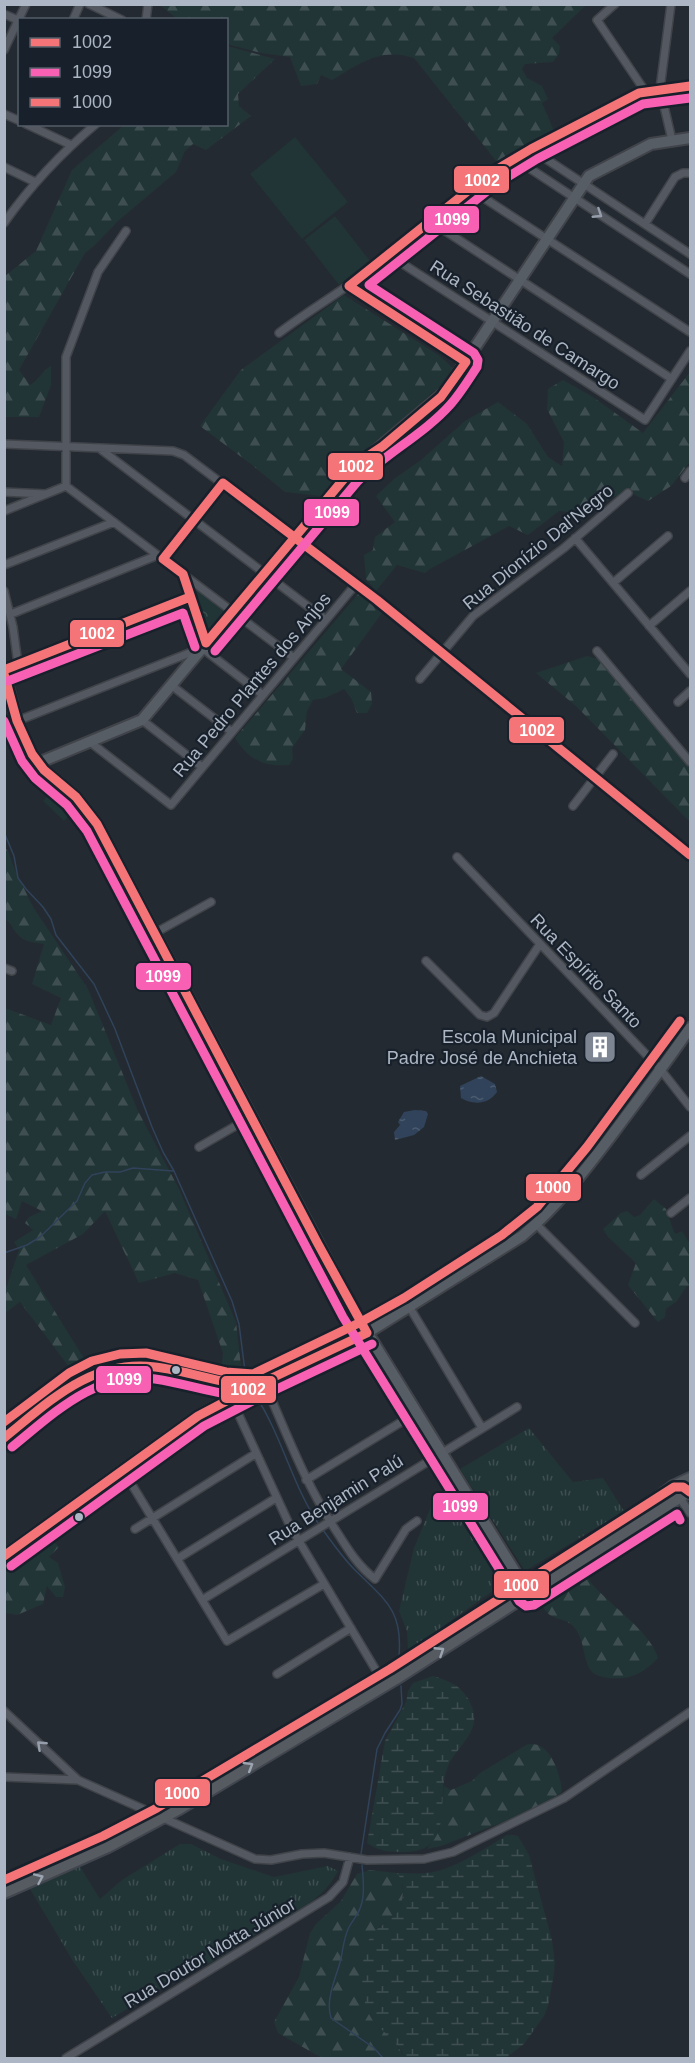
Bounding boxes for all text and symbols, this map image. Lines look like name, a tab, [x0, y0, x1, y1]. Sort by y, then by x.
legend	[18, 18, 228, 126]
text: 1002	[72, 32, 112, 52]
text: 1099	[72, 62, 112, 82]
text: 1000	[72, 92, 112, 112]
line badge: 1002	[453, 165, 510, 194]
text: 1002	[464, 172, 500, 189]
line badge: 1099	[423, 205, 480, 234]
one-way arrow	[592, 206, 602, 218]
text: 1099	[434, 211, 470, 228]
street label: Rua Sebastião de Camargo	[426, 256, 624, 394]
line badge: 1002	[327, 452, 384, 481]
text: 1002	[338, 458, 374, 475]
street label: Rua Dionízio Dal'Negro	[459, 480, 617, 614]
line badge: 1099	[303, 498, 360, 527]
text: 1099	[314, 504, 350, 521]
street label: Rua Pedro Plantes dos Anjos	[169, 589, 335, 781]
line badge: 1002	[69, 619, 125, 648]
text: 1002	[79, 625, 115, 642]
line badge: 1002	[508, 716, 565, 744]
text: 1002	[519, 722, 555, 739]
street label: Rua Espírito Santo	[526, 910, 646, 1032]
line badge: 1099	[135, 962, 192, 991]
text: 1099	[145, 968, 181, 985]
place label: Escola Municipal Padre José de Anchieta	[387, 1027, 578, 1068]
building icon: Escola Municipal Padre José de Anchieta	[582, 1029, 618, 1065]
line badge: 1000	[525, 1173, 582, 1202]
text: 1000	[535, 1179, 571, 1196]
unlabelled marker	[170, 1364, 182, 1376]
line badge: 1099	[95, 1365, 152, 1394]
text: 1099	[106, 1371, 142, 1388]
line badge: 1002	[220, 1375, 277, 1404]
text: 1002	[230, 1381, 266, 1398]
street label: Rua Benjamin Palú	[265, 1451, 407, 1549]
line badge: 1099	[432, 1492, 489, 1521]
text: 1099	[442, 1498, 478, 1515]
unlabelled marker	[73, 1511, 85, 1523]
line badge: 1000	[493, 1570, 550, 1599]
text: 1000	[503, 1577, 539, 1594]
one-way arrow	[433, 1647, 444, 1658]
one-way arrow	[37, 1741, 48, 1752]
one-way arrow	[243, 1762, 253, 1774]
line badge: 1000	[154, 1778, 211, 1807]
text: 1000	[164, 1785, 200, 1802]
one-way arrow	[33, 1873, 44, 1885]
street label: Rua Doutor Motta Júnior	[121, 1894, 299, 2012]

